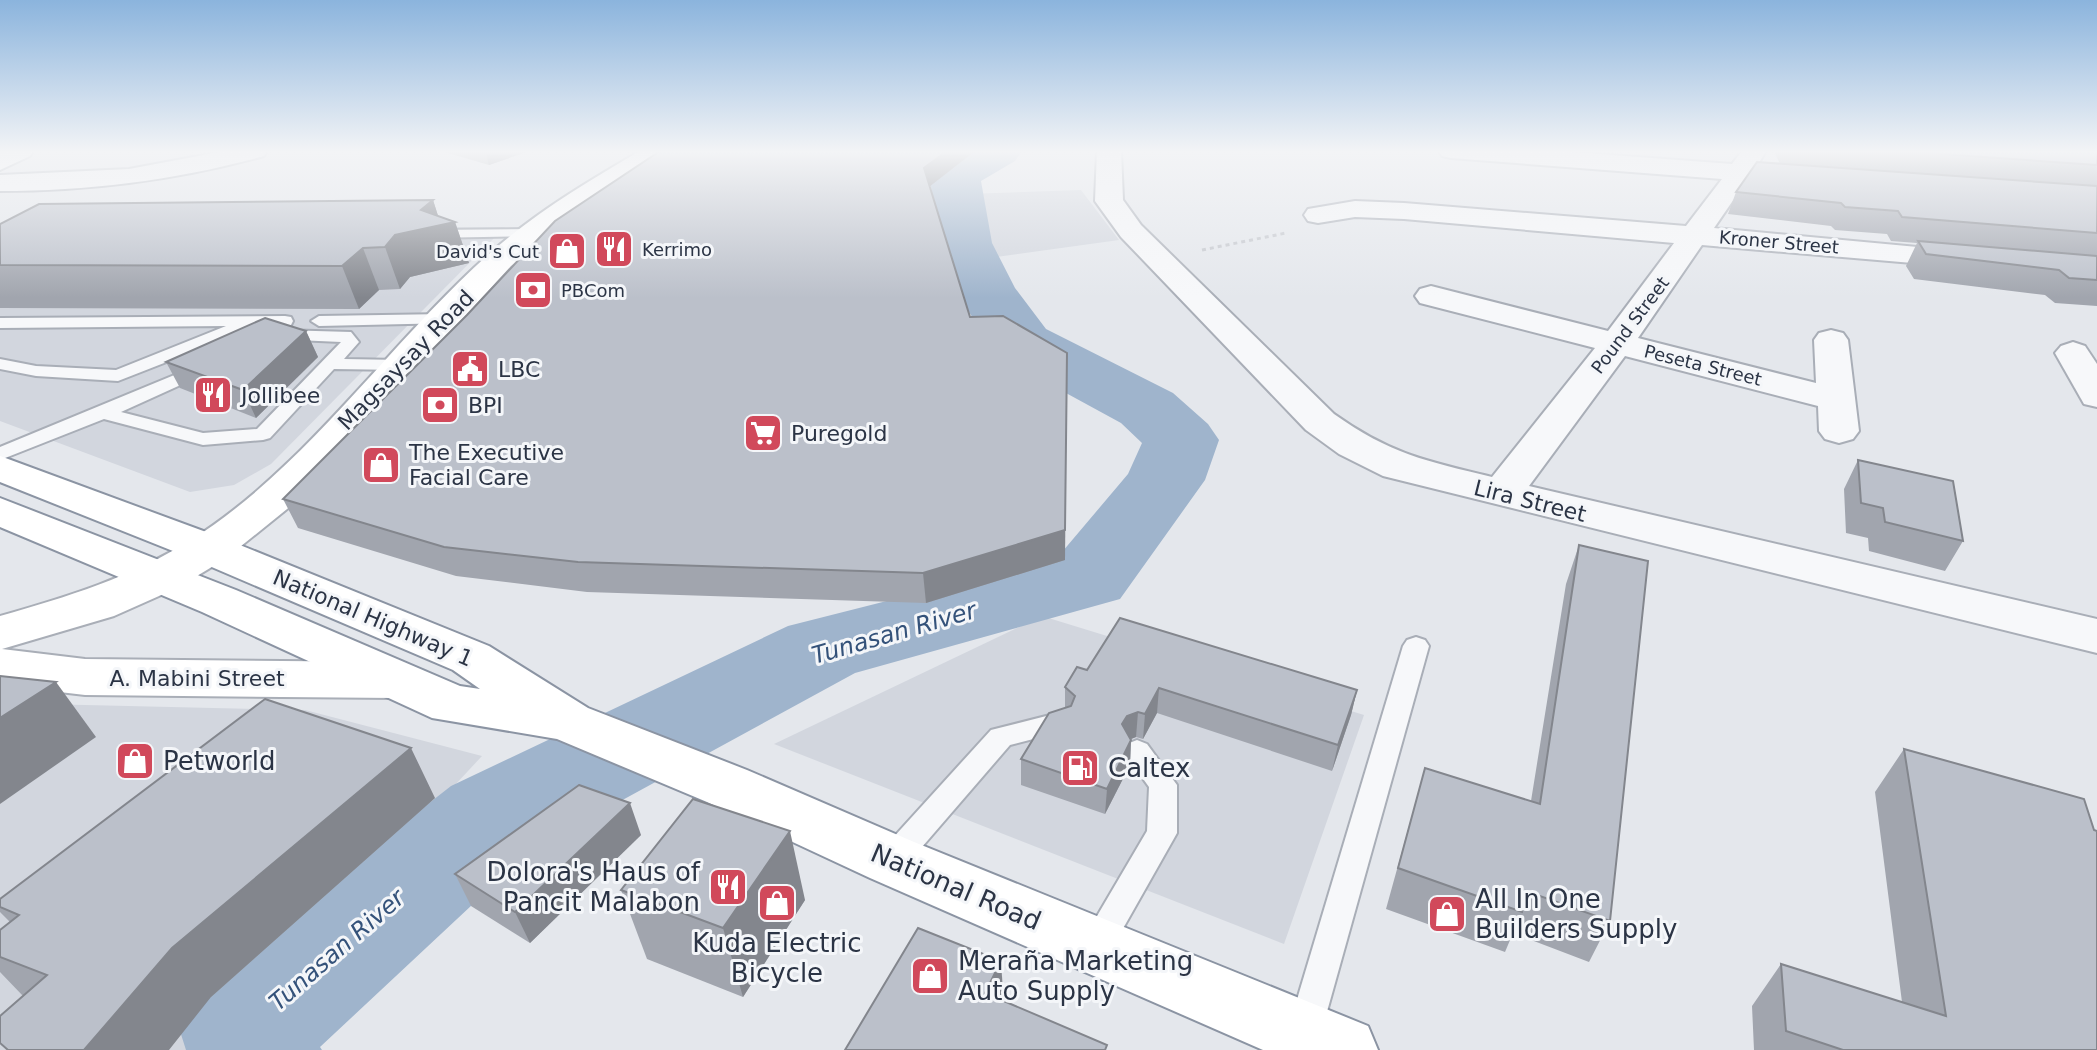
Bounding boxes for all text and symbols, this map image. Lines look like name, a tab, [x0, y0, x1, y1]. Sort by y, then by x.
street label: Kroner Street	[1718, 226, 1840, 258]
restaurant icon: Kerrimo	[593, 228, 635, 270]
shop icon: David's Cut	[546, 230, 588, 272]
place label: Kerrimo	[642, 239, 712, 260]
place label: David's Cut	[436, 241, 539, 262]
bank icon: PBCom	[512, 269, 554, 311]
street label: Pound Street	[1587, 272, 1673, 378]
place label: PBCom	[561, 280, 625, 301]
street label: Magsaysay Road	[333, 285, 479, 435]
street label: Peseta Street	[1642, 340, 1764, 390]
public building icon: LBC	[449, 348, 491, 390]
place label: LBC	[498, 357, 540, 382]
restaurant icon: Jollibee	[192, 374, 234, 416]
place label: Jollibee	[239, 383, 320, 408]
bank icon: BPI	[419, 384, 461, 426]
place label: BPI	[468, 393, 503, 418]
supermarket icon: Puregold	[742, 412, 784, 454]
place label: Puregold	[791, 421, 887, 446]
place label: The Executive Facial Care	[408, 440, 564, 490]
shop icon: The Executive Facial Care	[360, 444, 402, 486]
street label: Lira Street	[1471, 475, 1589, 527]
street label: National Highway 1	[269, 565, 477, 671]
water label: Tunasan River	[809, 596, 981, 670]
street label: A. Mabini Street	[109, 666, 285, 691]
shop icon: Petworld	[114, 740, 156, 782]
place label: Petworld	[163, 746, 276, 776]
fuel station icon: Caltex	[1059, 747, 1101, 789]
place label: Caltex	[1108, 753, 1190, 783]
street label: National Road	[866, 838, 1046, 936]
place label: Dolora's Haus of Pancit Malabon	[487, 857, 701, 917]
restaurant icon: Dolora's Haus of Pancit Malabon	[707, 866, 749, 908]
water label: Tunasan River	[264, 882, 412, 1016]
shop icon: Kuda Electric Bicycle	[756, 882, 798, 924]
place label: All In One Builders Supply	[1475, 884, 1677, 944]
shop icon: All In One Builders Supply	[1426, 893, 1468, 935]
place label: Kuda Electric Bicycle	[692, 928, 862, 988]
place label: Meraña Marketing Auto Supply	[958, 946, 1193, 1006]
shop icon: Meraña Marketing Auto Supply	[909, 955, 951, 997]

